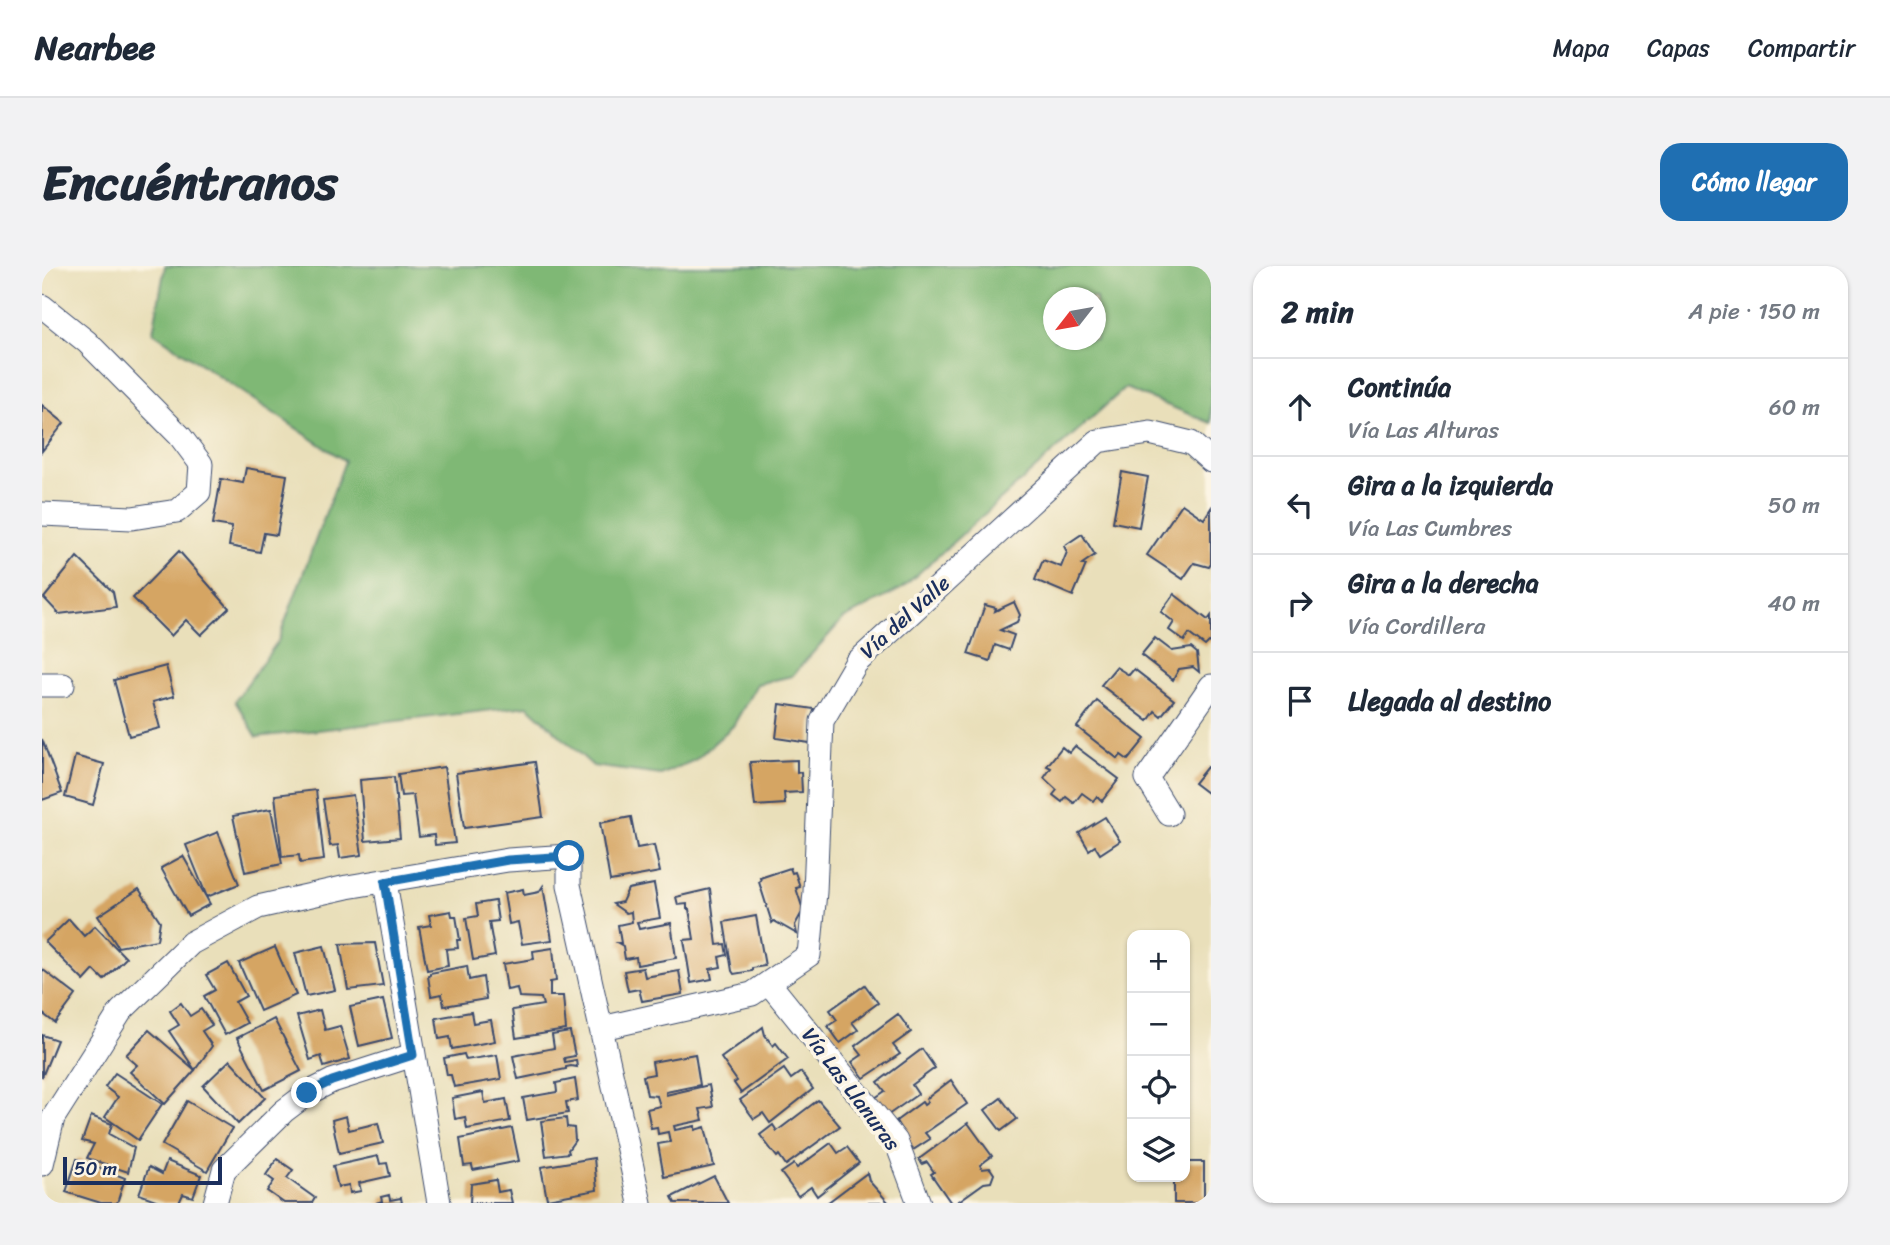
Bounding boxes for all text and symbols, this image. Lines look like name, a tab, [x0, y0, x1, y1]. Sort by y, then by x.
text: Nearbee	[35, 19, 155, 77]
text: Mapa	[1553, 27, 1609, 69]
text: Capas	[1647, 27, 1710, 69]
text: Compartir	[1748, 27, 1855, 69]
text: Encuéntranos	[42, 139, 338, 226]
button: Cómo llegar	[1660, 143, 1848, 221]
text: 2 min	[1281, 285, 1354, 339]
north arrow	[1043, 287, 1106, 350]
text: A pie · 150 m	[1688, 291, 1820, 332]
text: Continúa	[1348, 364, 1451, 410]
text: 60 m	[1769, 387, 1820, 428]
icon: ahead	[1281, 388, 1319, 426]
text: Vía Las Alturas	[1348, 410, 1499, 451]
text: Gira a la izquierda	[1348, 462, 1553, 508]
text: 50 m	[1768, 485, 1820, 526]
icon: left	[1281, 486, 1319, 524]
text: Vía Las Cumbres	[1348, 508, 1512, 549]
text: Gira a la derecha	[1348, 560, 1539, 606]
street label: Vía del Valle	[851, 565, 959, 669]
text: 40 m	[1767, 583, 1820, 624]
icon: right	[1281, 584, 1319, 622]
text: Vía Cordillera	[1348, 606, 1485, 647]
text: Llegada al destino	[1348, 678, 1551, 724]
icon: arrive	[1281, 682, 1319, 720]
route start	[553, 840, 584, 871]
map controls	[1127, 930, 1190, 1182]
button: +	[1127, 930, 1190, 993]
button: −	[1127, 993, 1190, 1056]
street label: Vía Las Llanuras	[791, 1019, 911, 1160]
button: locate	[1127, 1056, 1190, 1119]
route end	[291, 1077, 322, 1108]
button: layers	[1127, 1119, 1190, 1182]
text: 50 m	[74, 1152, 117, 1185]
scale bar	[63, 1154, 222, 1186]

